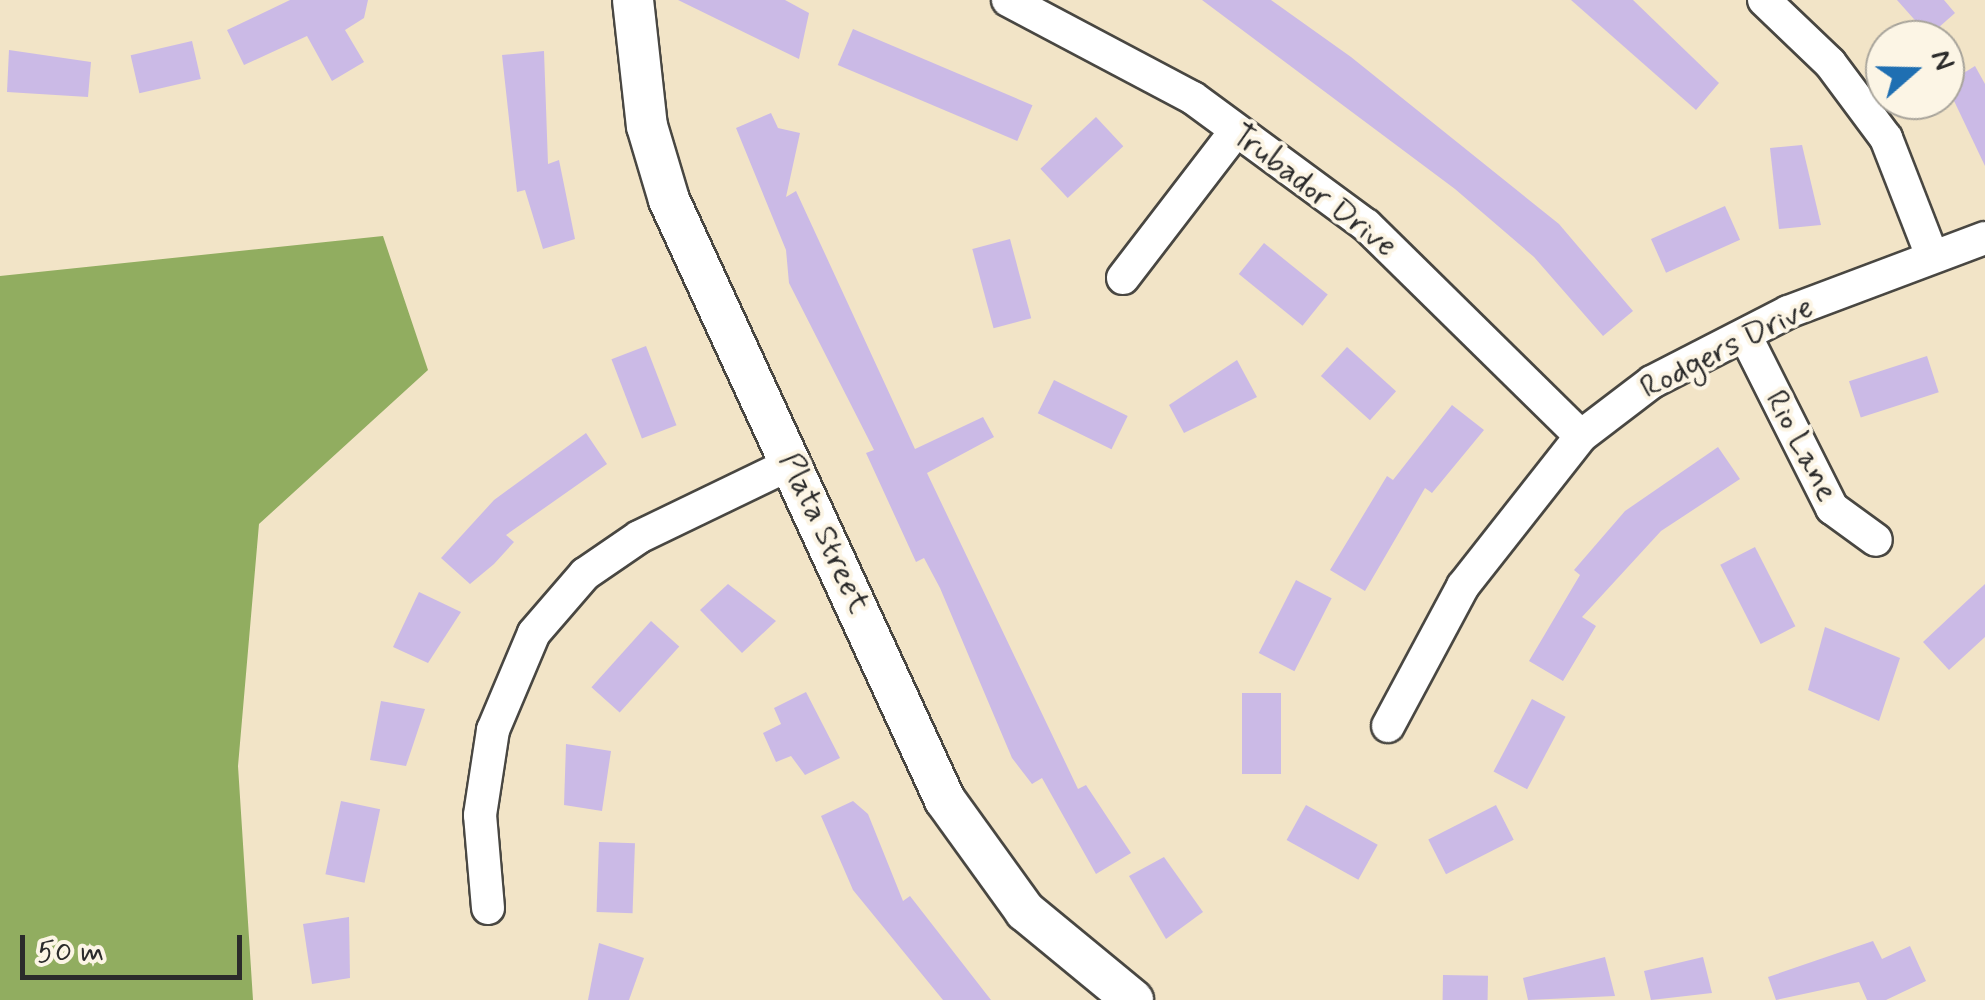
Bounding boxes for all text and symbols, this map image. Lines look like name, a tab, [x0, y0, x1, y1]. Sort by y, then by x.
north arrow	[1865, 20, 1965, 120]
text: N	[1921, 45, 1962, 75]
street label: Trubador Drive	[1225, 117, 1403, 265]
street label: Rodgers Drive	[1635, 289, 1819, 407]
street label: Rio Lane	[1757, 386, 1845, 506]
street label: Plata Street	[770, 447, 878, 619]
scale bar	[25, 915, 248, 977]
text: 50 m	[37, 933, 104, 972]

